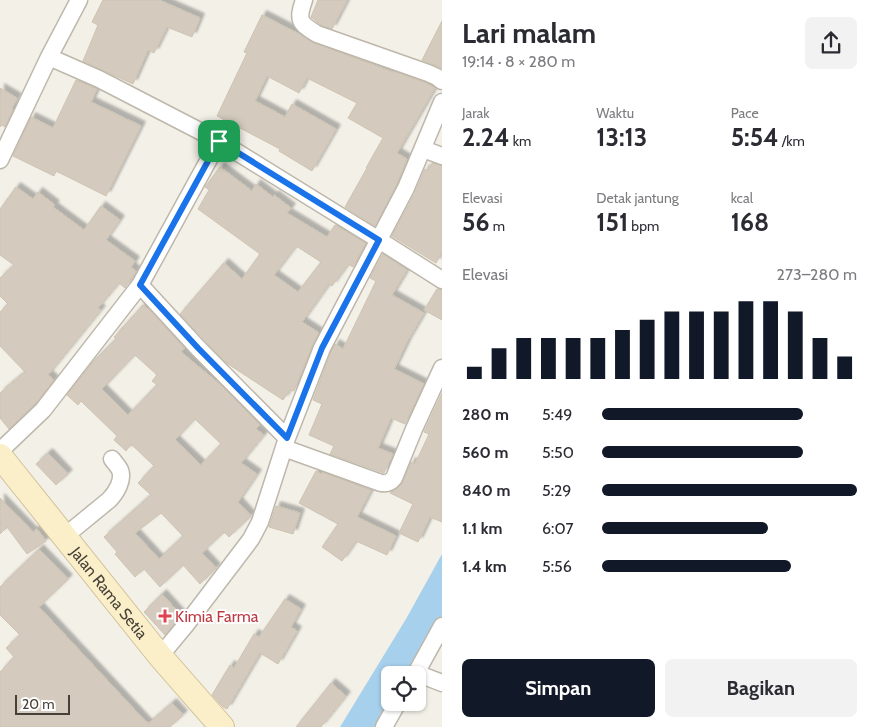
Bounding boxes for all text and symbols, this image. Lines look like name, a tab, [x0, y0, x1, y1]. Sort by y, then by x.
text: Lari malam	[462, 16, 596, 50]
button: share	[805, 17, 857, 69]
text: 19:14 · 8 × 280 m	[462, 52, 575, 71]
text: Jarak	[462, 104, 489, 122]
text: Waktu	[596, 104, 634, 122]
text: Pace	[731, 104, 759, 122]
pin	[198, 120, 240, 162]
text: 2.24	[462, 122, 510, 152]
text: 13:13	[596, 122, 647, 152]
text: 5:54	[731, 122, 779, 152]
icon: arrive	[205, 127, 233, 155]
text: km	[510, 132, 531, 150]
text: /km	[779, 132, 805, 150]
text: Elevasi	[462, 189, 502, 207]
text: Detak jantung	[596, 189, 679, 207]
text: kcal	[731, 189, 753, 207]
text: 56	[462, 207, 489, 237]
text: 151	[596, 207, 628, 237]
text: 168	[731, 207, 769, 237]
text: m	[489, 217, 505, 235]
text: bpm	[628, 217, 659, 235]
text: Elevasi	[462, 265, 508, 284]
text: 273–280 m	[777, 265, 857, 284]
text: 280 m	[462, 405, 509, 424]
text: 5:49	[542, 405, 572, 424]
text: 560 m	[462, 443, 508, 462]
text: 5:50	[542, 443, 574, 462]
text: 840 m	[462, 481, 510, 500]
text: 5:29	[542, 481, 571, 500]
text: 1.1 km	[462, 519, 502, 538]
text: 6:07	[542, 519, 573, 538]
street label: Jalan Rama Setia	[66, 542, 152, 643]
text: 1.4 km	[462, 557, 507, 576]
text: 5:56	[542, 557, 572, 576]
place label: Kimia Farma	[175, 607, 259, 626]
marker: Kimia Farma	[159, 610, 171, 622]
button: Simpan	[462, 659, 655, 717]
button: Bagikan	[665, 659, 857, 717]
map controls	[381, 666, 426, 711]
button: locate	[381, 666, 426, 711]
scale bar	[15, 692, 70, 715]
text: 20 m	[22, 695, 55, 713]

